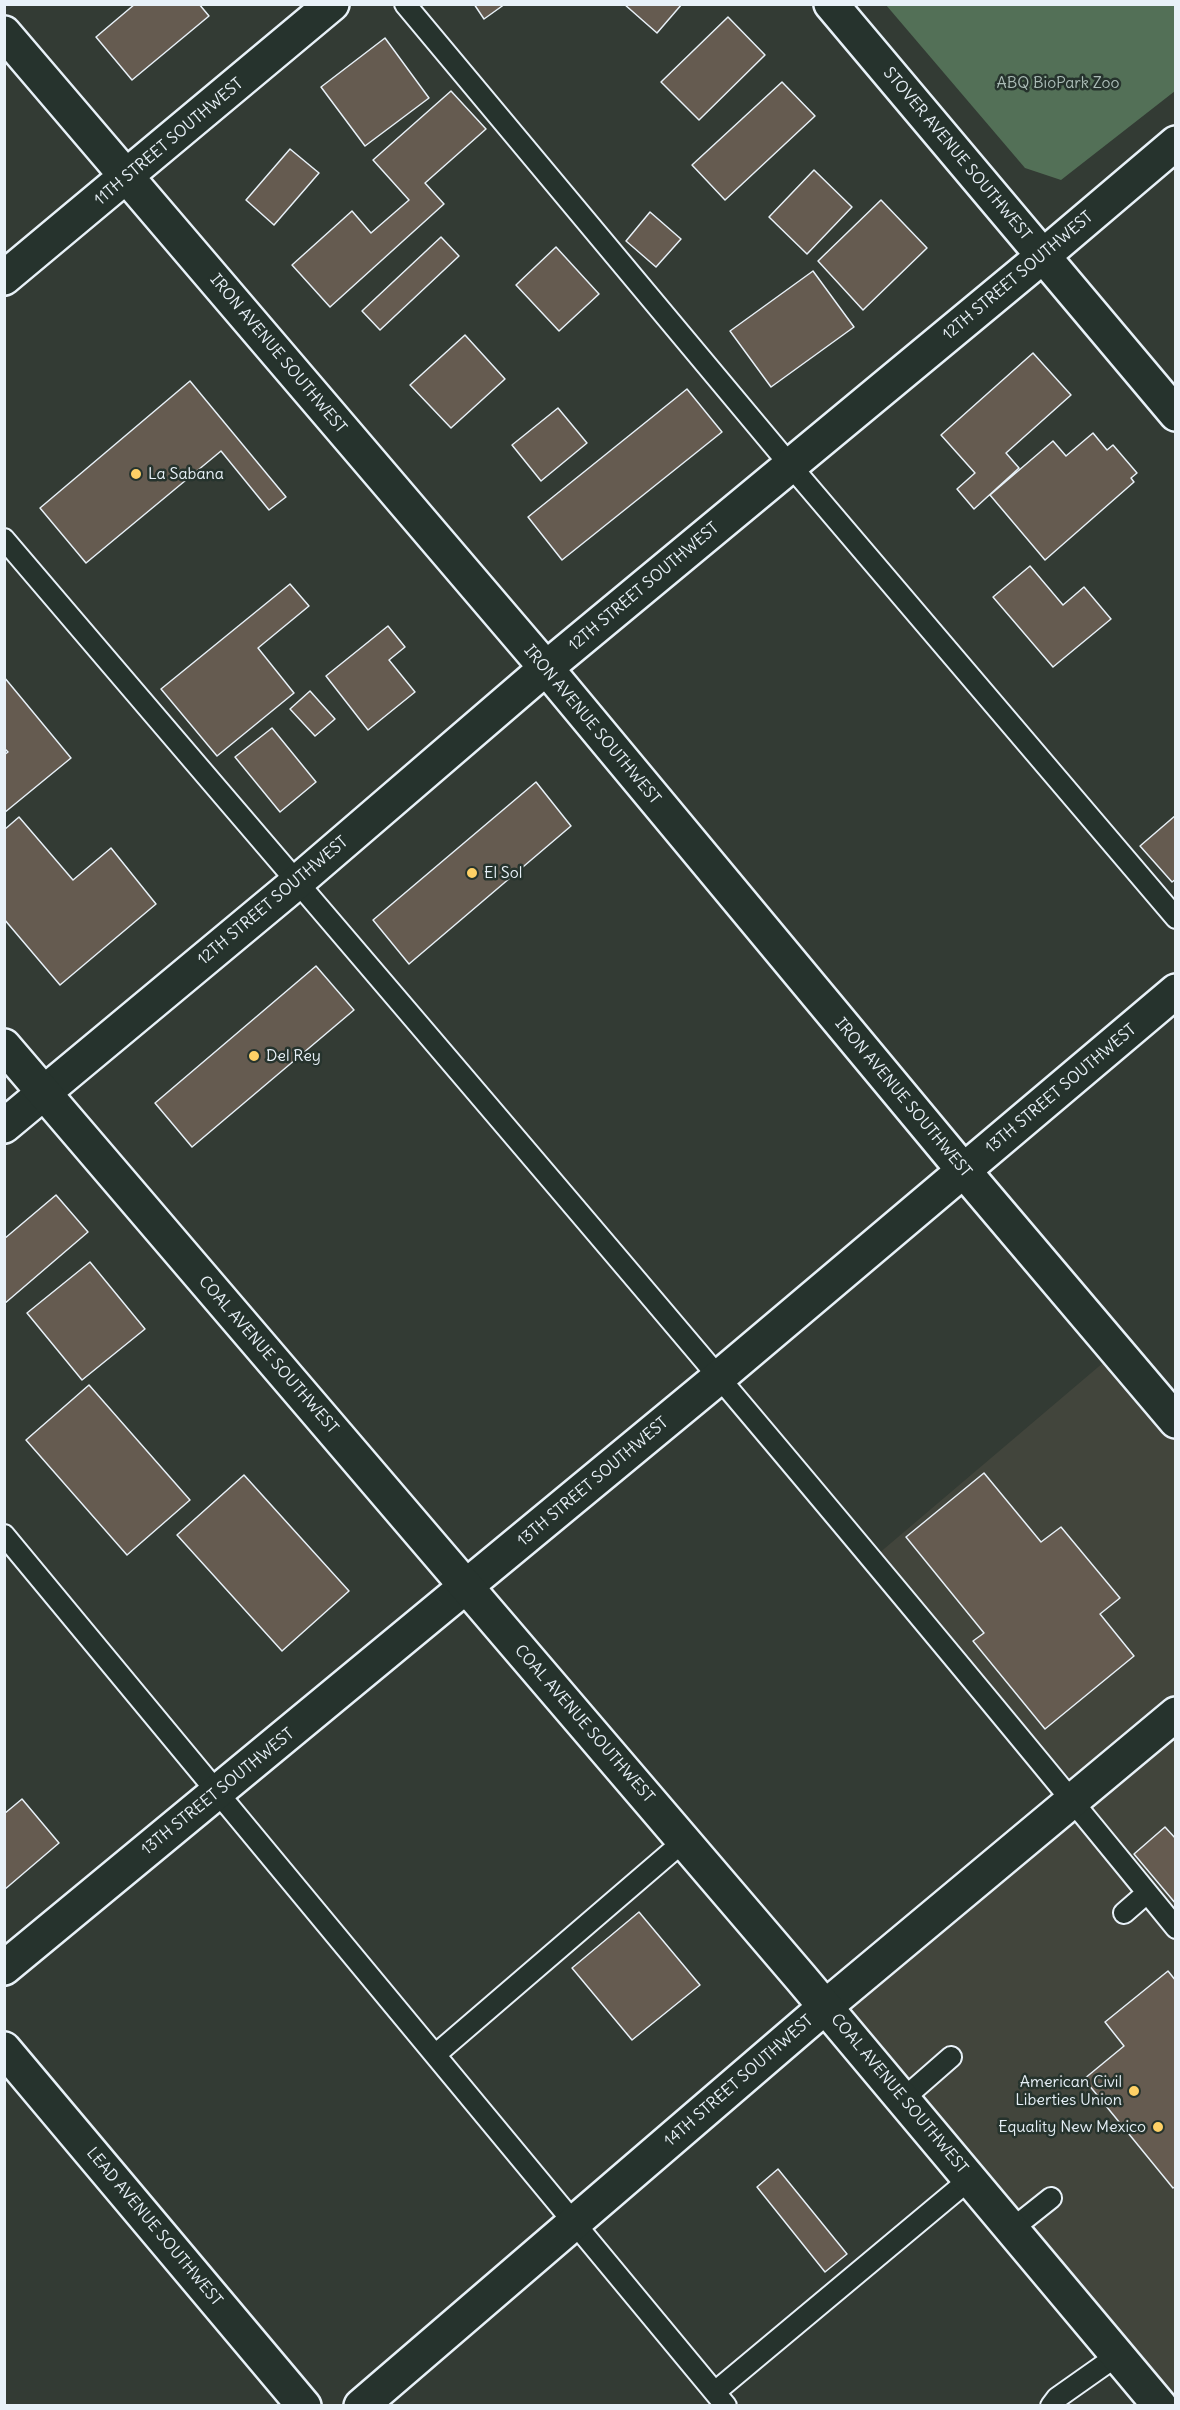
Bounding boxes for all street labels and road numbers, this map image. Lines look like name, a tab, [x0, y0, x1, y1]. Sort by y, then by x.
street label: STOVER AVENUE SOUTHWEST	[879, 64, 1035, 244]
street label: 11TH STREET SOUTHWEST	[91, 74, 247, 210]
street label: 12TH STREET SOUTHWEST	[939, 208, 1097, 344]
street label: IRON AVENUE SOUTHWEST	[206, 271, 350, 437]
street label: 12TH STREET SOUTHWEST	[565, 519, 723, 655]
street label: IRON AVENUE SOUTHWEST	[520, 642, 664, 808]
street label: 12TH STREET SOUTHWEST	[194, 833, 352, 969]
street label: IRON AVENUE SOUTHWEST	[831, 1015, 975, 1181]
street label: 13TH STREET SOUTHWEST	[982, 1020, 1140, 1158]
street label: COAL AVENUE SOUTHWEST	[194, 1272, 342, 1438]
street label: 13TH STREET SOUTHWEST	[514, 1413, 672, 1551]
street label: COAL AVENUE SOUTHWEST	[510, 1641, 658, 1807]
street label: 13TH STREET SOUTHWEST	[138, 1725, 298, 1859]
street label: COAL AVENUE SOUTHWEST	[826, 2010, 972, 2178]
street label: 14TH STREET SOUTHWEST	[661, 2011, 817, 2151]
street label: LEAD AVENUE SOUTHWEST	[82, 2144, 226, 2310]

